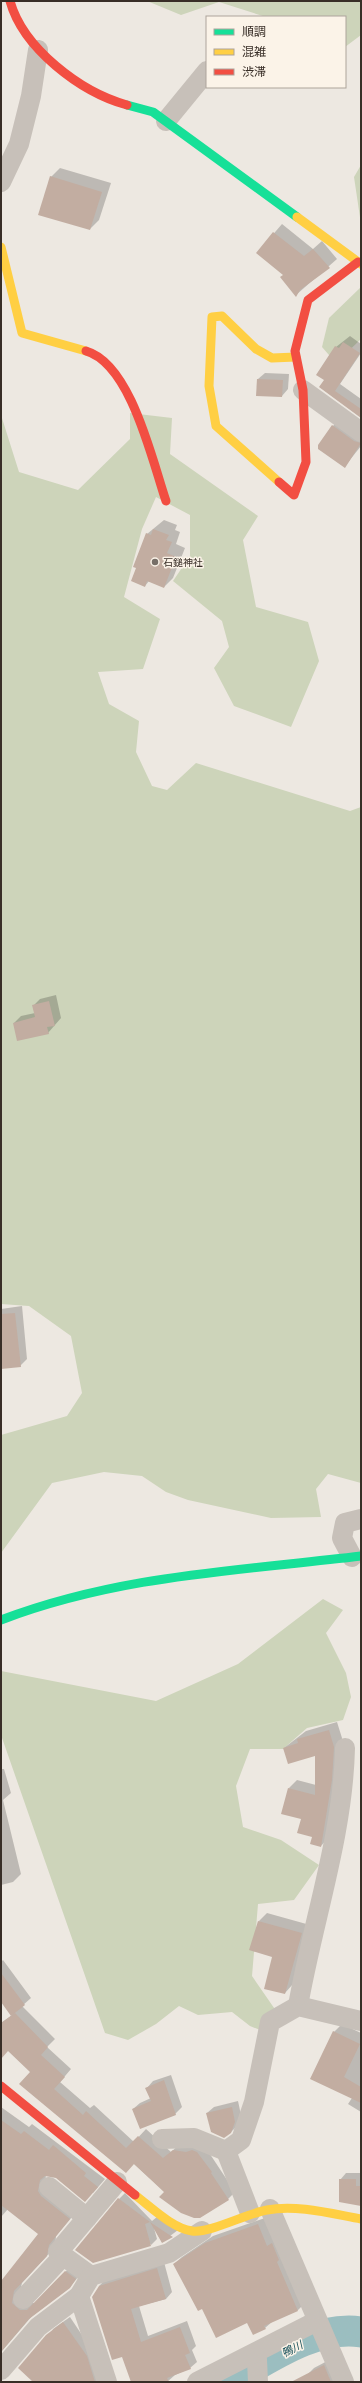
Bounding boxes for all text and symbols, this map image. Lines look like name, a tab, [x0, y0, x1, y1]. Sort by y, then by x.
legend	[206, 16, 346, 88]
text: 順調	[242, 25, 266, 39]
text: 混雑	[242, 45, 266, 59]
text: 渋滞	[242, 65, 266, 79]
marker: 石鎚神社	[150, 557, 160, 567]
place label: 石鎚神社	[163, 557, 203, 568]
water label: 鴨川	[279, 2338, 305, 2359]

